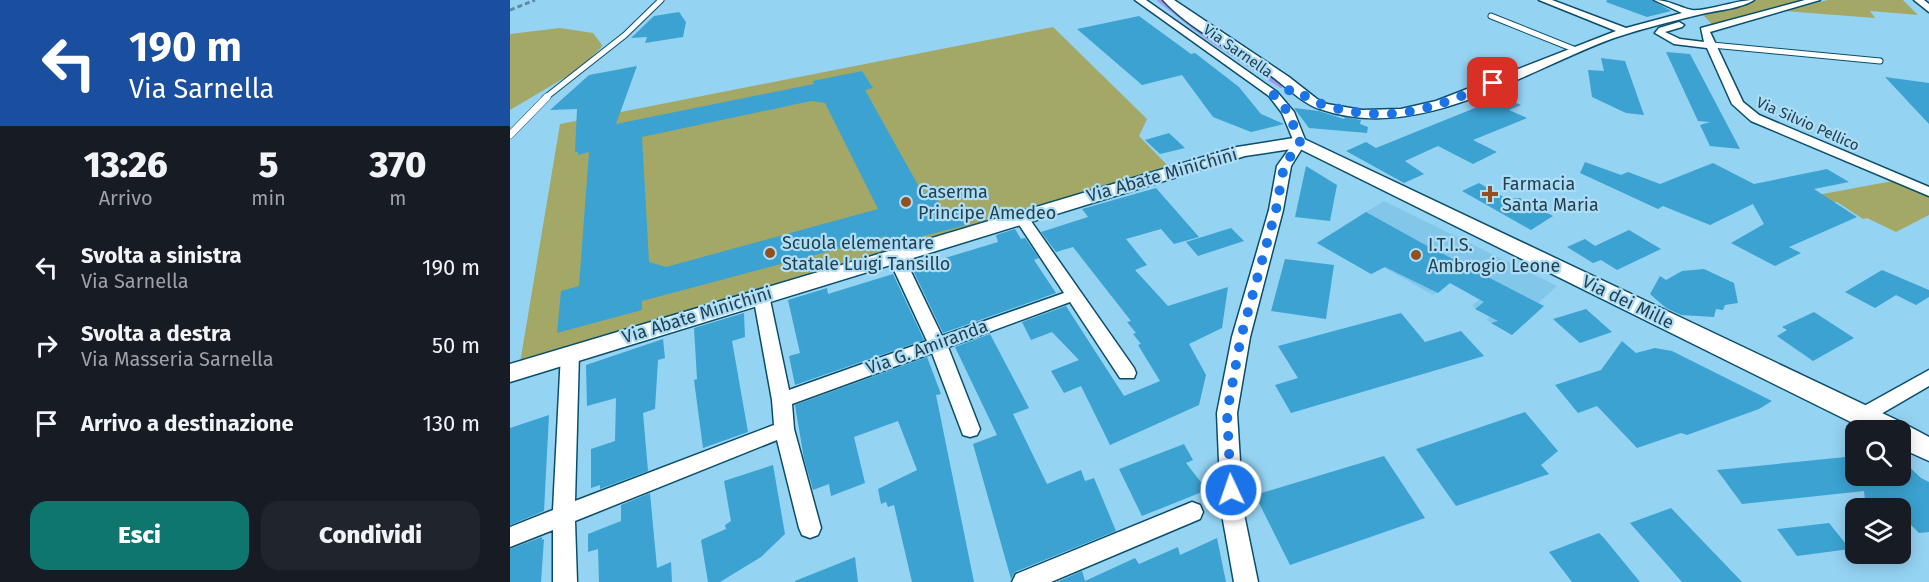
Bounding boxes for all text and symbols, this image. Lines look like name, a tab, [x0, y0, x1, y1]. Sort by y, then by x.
street label: Via Sarnella	[1200, 20, 1276, 82]
text: 190 m	[129, 22, 242, 72]
icon: left	[30, 24, 108, 102]
pin	[1467, 57, 1518, 108]
icon: arrive	[1476, 66, 1509, 99]
text: Via Sarnella	[129, 73, 274, 105]
street label: Via Silvio Pellico	[1754, 93, 1862, 155]
text: 13:26	[84, 143, 168, 187]
text: 5	[259, 143, 278, 187]
text: 370	[369, 143, 426, 187]
street label: Via Abate Minichini	[1084, 143, 1240, 207]
place label: Farmacia Santa Maria	[1502, 173, 1599, 216]
place label: Caserma Principe Amedeo	[918, 181, 1056, 224]
text: Arrivo	[99, 186, 153, 210]
text: min	[251, 186, 286, 210]
text: m	[389, 186, 406, 210]
marker: Farmacia Santa Maria	[1483, 187, 1497, 201]
marker: Caserma Principe Amedeo	[899, 195, 913, 209]
place label: Scuola elementare Statale Luigi Tansillo	[782, 232, 950, 275]
place label: I.T.I.S. Ambrogio Leone	[1428, 234, 1560, 277]
text: Svolta a sinistra	[81, 242, 242, 269]
marker: Scuola elementare Statale Luigi Tansillo	[763, 246, 777, 260]
marker: I.T.I.S. Ambrogio Leone	[1409, 248, 1423, 262]
icon: left	[30, 251, 63, 284]
text: 190 m	[422, 254, 480, 281]
text: Via Sarnella	[81, 269, 189, 293]
street label: Via dei Mille	[1578, 270, 1678, 334]
street label: Via Abate Minichini	[619, 282, 775, 348]
street label: Via G. Amiranda	[863, 315, 991, 379]
text: Svolta a destra	[81, 320, 231, 347]
icon: right	[30, 329, 63, 362]
text: 50 m	[432, 332, 480, 359]
text: Via Masseria Sarnella	[81, 347, 274, 371]
icon: arrive	[30, 407, 63, 440]
text: Arrivo a destinazione	[81, 410, 294, 437]
text: 130 m	[423, 410, 480, 437]
map controls	[1845, 420, 1911, 564]
button: search	[1845, 420, 1911, 486]
position arrow	[1199, 458, 1263, 522]
button: layers	[1845, 498, 1911, 564]
button: Esci	[30, 501, 249, 570]
button: Condividi	[261, 501, 480, 570]

